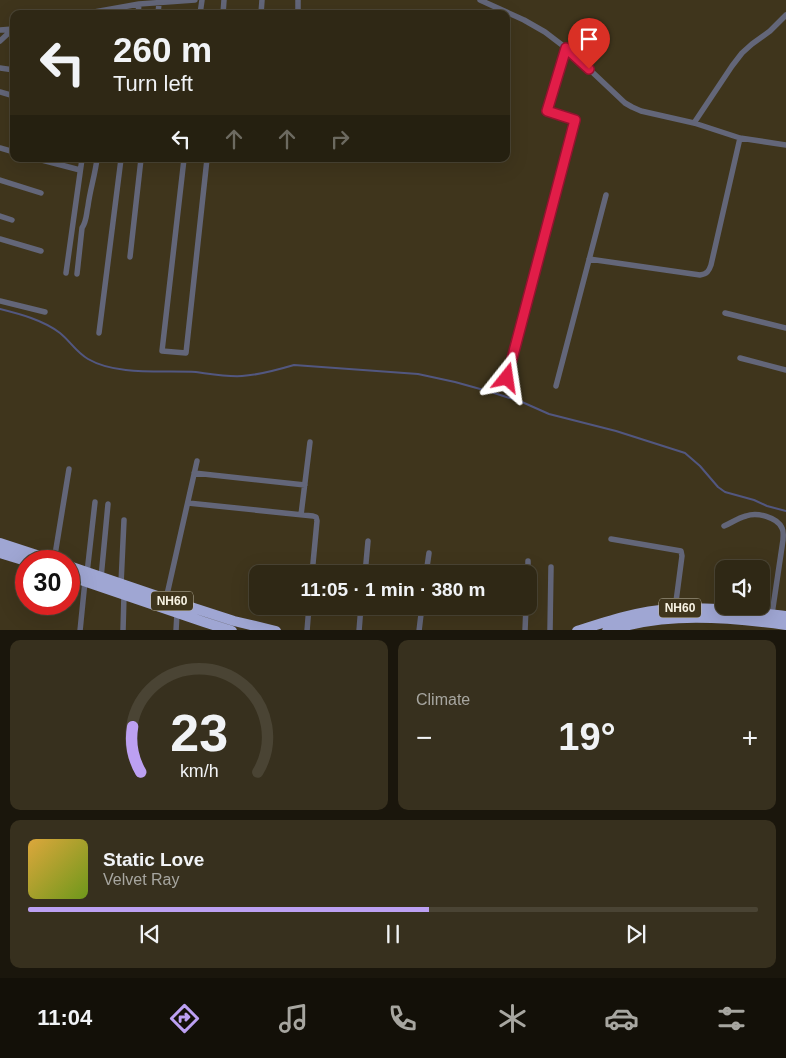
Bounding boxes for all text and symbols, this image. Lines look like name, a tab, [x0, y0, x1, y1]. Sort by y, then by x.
pin	[568, 18, 610, 69]
icon: arrive	[575, 25, 603, 53]
icon: left	[30, 30, 95, 95]
text: 260 m	[113, 30, 212, 69]
text: Turn left	[113, 71, 193, 96]
icon: left	[167, 125, 195, 153]
icon: ahead	[220, 125, 248, 153]
icon: ahead	[273, 125, 301, 153]
icon: right	[326, 125, 354, 153]
position arrow	[480, 351, 532, 403]
speed limit sign: 30	[15, 550, 80, 615]
map controls	[715, 560, 770, 615]
button: sound	[715, 560, 770, 615]
text: 11:05 · 1 min · 380 m	[301, 579, 485, 600]
road number: NH60	[151, 592, 193, 610]
road number: NH60	[659, 598, 701, 618]
text: Climate	[416, 691, 470, 708]
text: 23	[170, 704, 228, 762]
text: 19°	[558, 716, 616, 758]
text: −	[416, 722, 432, 753]
text: +	[742, 722, 758, 753]
text: km/h	[180, 761, 218, 781]
text: Static Love	[103, 849, 204, 870]
text: Velvet Ray	[103, 871, 179, 888]
icon: previous	[136, 920, 164, 948]
icon: pause	[379, 920, 407, 948]
icon: next	[622, 920, 650, 948]
icon: directions	[167, 1001, 202, 1036]
icon: music	[276, 1001, 311, 1036]
icon: phone	[385, 1001, 420, 1036]
icon: climate	[495, 1001, 530, 1036]
icon: car	[604, 1001, 639, 1036]
icon: filters	[714, 1001, 749, 1036]
text: 11:04	[37, 1005, 92, 1030]

